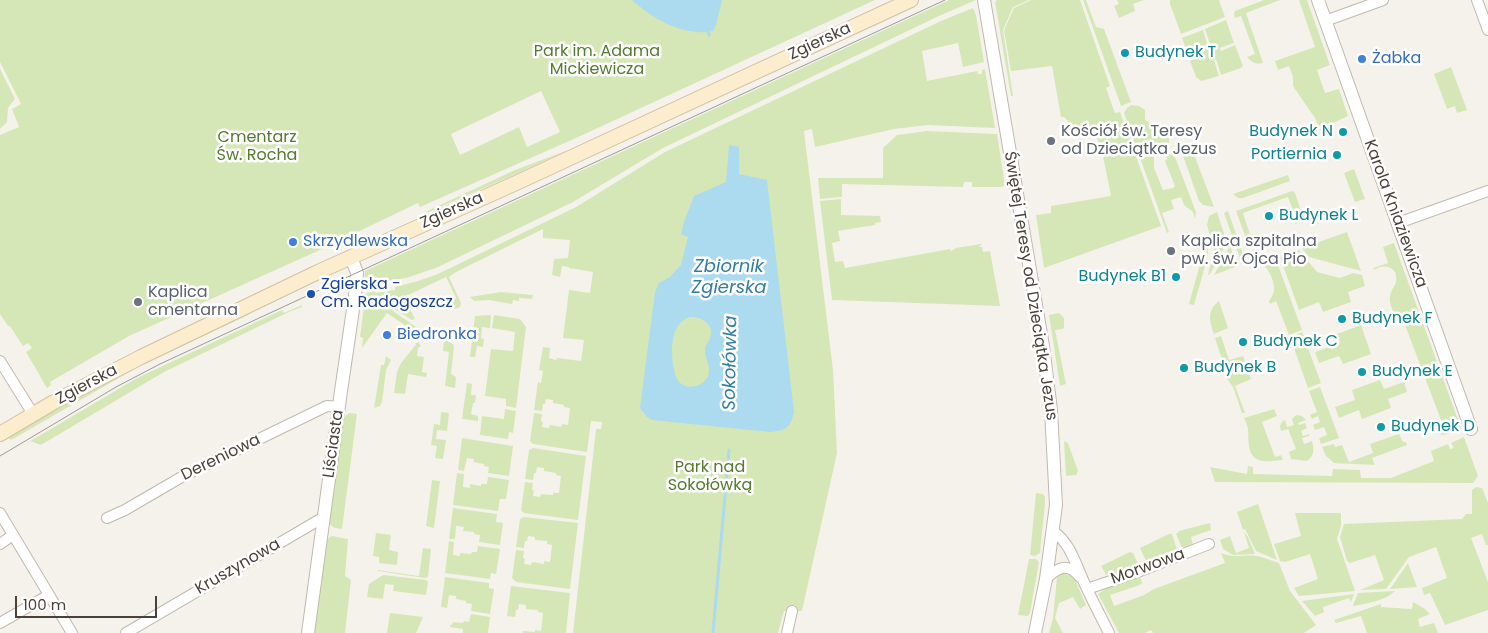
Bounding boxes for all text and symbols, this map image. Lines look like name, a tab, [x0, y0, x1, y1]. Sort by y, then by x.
street label: Zgierska	[786, 19, 854, 65]
park label: Park im. Adama Mickiewicza	[534, 42, 660, 80]
place label: Budynek T	[1135, 43, 1216, 63]
marker: Budynek T	[1119, 47, 1131, 59]
place label: Żabka	[1372, 49, 1421, 69]
marker: Żabka	[1356, 53, 1368, 65]
place label: Kościół św. Teresy od Dzieciątka Jezus	[1061, 122, 1217, 160]
place label: Budynek N	[1249, 122, 1333, 142]
marker: Budynek N	[1337, 126, 1349, 138]
park label: Cmentarz Św. Rocha	[217, 128, 297, 166]
marker: Kościół św. Teresy od Dzieciątka Jezus	[1045, 135, 1057, 147]
street label: Karola Kniaziewicza	[1359, 137, 1431, 291]
place label: Portiernia	[1251, 145, 1327, 165]
marker: Portiernia	[1331, 149, 1343, 161]
street label: Świętej Teresy od Dzieciątka Jezus	[999, 150, 1061, 422]
street label: Zgierska	[418, 189, 486, 233]
place label: Budynek L	[1279, 206, 1358, 226]
marker: Budynek L	[1263, 210, 1275, 222]
place label: Skrzydlewska	[303, 232, 408, 252]
place label: Kaplica szpitalna pw. św. Ojca Pio	[1181, 232, 1317, 270]
marker: Skrzydlewska	[287, 236, 299, 248]
marker: Kaplica szpitalna pw. św. Ojca Pio	[1165, 245, 1177, 257]
water label: Zbiornik Zgierska	[691, 256, 767, 298]
place label: Budynek B1	[1079, 267, 1166, 287]
marker: Budynek B1	[1170, 271, 1182, 283]
place label: Zgierska - Cm. Radogoszcz	[321, 275, 453, 313]
place label: Kaplica cmentarna	[148, 283, 238, 321]
marker: Zgierska - Cm. Radogoszcz	[305, 288, 317, 300]
marker: Kaplica cmentarna	[132, 296, 144, 308]
place label: Budynek F	[1352, 309, 1433, 329]
marker: Budynek F	[1336, 313, 1348, 325]
water label: Sokołówka	[719, 315, 743, 411]
place label: Biedronka	[397, 325, 477, 345]
marker: Biedronka	[381, 329, 393, 341]
place label: Budynek C	[1253, 332, 1338, 352]
marker: Budynek C	[1237, 336, 1249, 348]
place label: Budynek B	[1194, 358, 1276, 378]
street label: Zgierska	[53, 361, 121, 409]
marker: Budynek B	[1178, 362, 1190, 374]
place label: Budynek E	[1372, 362, 1453, 382]
marker: Budynek E	[1356, 366, 1368, 378]
street label: Liściasta	[320, 409, 348, 479]
place label: Budynek D	[1391, 417, 1475, 437]
marker: Budynek D	[1375, 421, 1387, 433]
street label: Dereniowa	[178, 431, 264, 485]
park label: Park nad Sokołówką	[668, 458, 752, 496]
street label: Kruszynowa	[192, 535, 284, 599]
street label: Morwowa	[1108, 545, 1188, 589]
scale bar	[18, 586, 160, 618]
text: 100 m	[23, 594, 66, 615]

